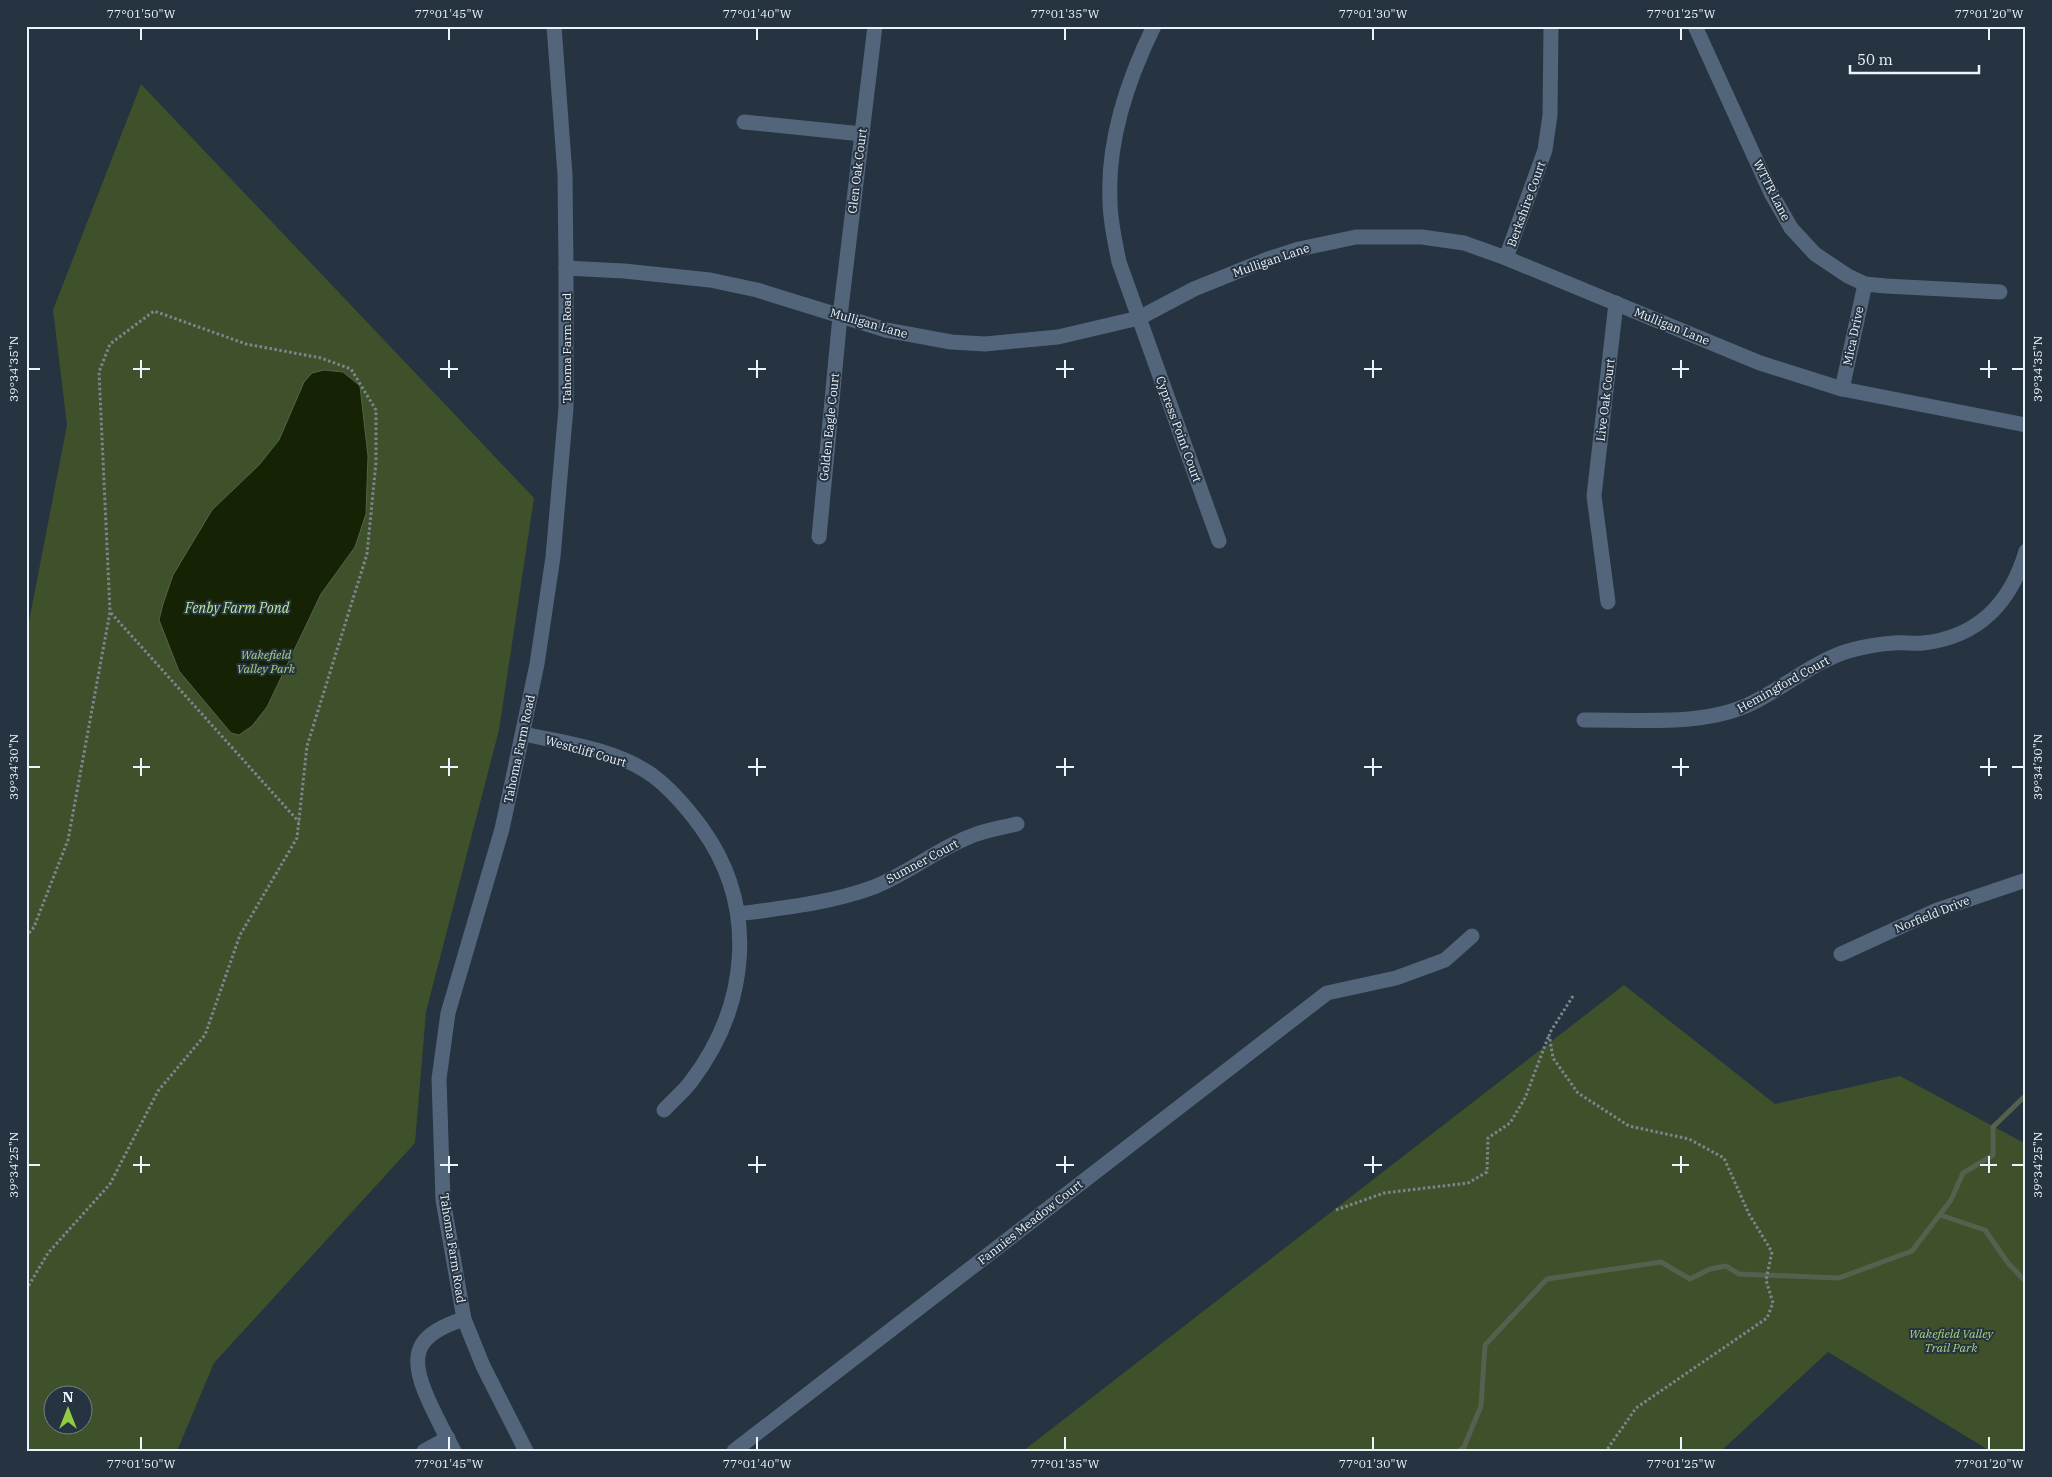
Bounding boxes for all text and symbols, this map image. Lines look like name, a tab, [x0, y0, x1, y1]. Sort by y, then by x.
text: 77°01'50"W	[107, 6, 176, 21]
text: 77°01'45"W	[415, 6, 484, 21]
text: 77°01'40"W	[723, 6, 792, 21]
text: 77°01'35"W	[1031, 6, 1100, 21]
text: 77°01'30"W	[1339, 6, 1408, 21]
text: 77°01'25"W	[1647, 6, 1716, 21]
text: 77°01'20"W	[1955, 6, 2024, 21]
scale bar	[1850, 42, 1978, 74]
text: 50 m	[1857, 50, 1893, 69]
street label: Glen Oak Court	[844, 128, 870, 214]
street label: WTTR Lane	[1750, 157, 1794, 223]
street label: Berkshire Court	[1504, 159, 1548, 249]
street label: Mulligan Lane	[1231, 240, 1311, 280]
street label: Tahoma Farm Road	[559, 293, 574, 403]
street label: Mulligan Lane	[1632, 304, 1712, 348]
street label: Mulligan Lane	[828, 305, 910, 341]
street label: Mica Drive	[1839, 305, 1867, 367]
text: 39°34'35"N	[6, 336, 21, 402]
text: 39°34'35"N	[2030, 336, 2045, 402]
street label: Live Oak Court	[1593, 358, 1617, 442]
street label: Golden Eagle Court	[816, 372, 842, 482]
street label: Cypress Point Court	[1153, 374, 1205, 484]
water label: Fenby Farm Pond	[184, 599, 290, 617]
park label: Wakefield Valley Park	[237, 647, 296, 676]
street label: Hemingford Court	[1734, 652, 1832, 716]
street label: Tahoma Farm Road	[500, 693, 538, 805]
street label: Westcliff Court	[544, 732, 628, 770]
text: 39°34'30"N	[6, 734, 21, 800]
text: 39°34'30"N	[2030, 734, 2045, 800]
street label: Sumner Court	[883, 836, 961, 886]
street label: Norfield Drive	[1892, 892, 1972, 936]
text: 39°34'25"N	[6, 1132, 21, 1198]
text: 39°34'25"N	[2030, 1132, 2045, 1198]
street label: Fannies Meadow Court	[975, 1176, 1085, 1268]
street label: Tahoma Farm Road	[437, 1192, 469, 1304]
park label: Wakefield Valley Trail Park	[1909, 1326, 1995, 1355]
north arrow	[42, 1384, 92, 1434]
text: N	[62, 1388, 74, 1406]
text: 77°01'50"W	[107, 1456, 176, 1471]
text: 77°01'45"W	[415, 1456, 484, 1471]
text: 77°01'40"W	[723, 1456, 792, 1471]
text: 77°01'35"W	[1031, 1456, 1100, 1471]
text: 77°01'30"W	[1339, 1456, 1408, 1471]
text: 77°01'25"W	[1647, 1456, 1716, 1471]
text: 77°01'20"W	[1955, 1456, 2024, 1471]

